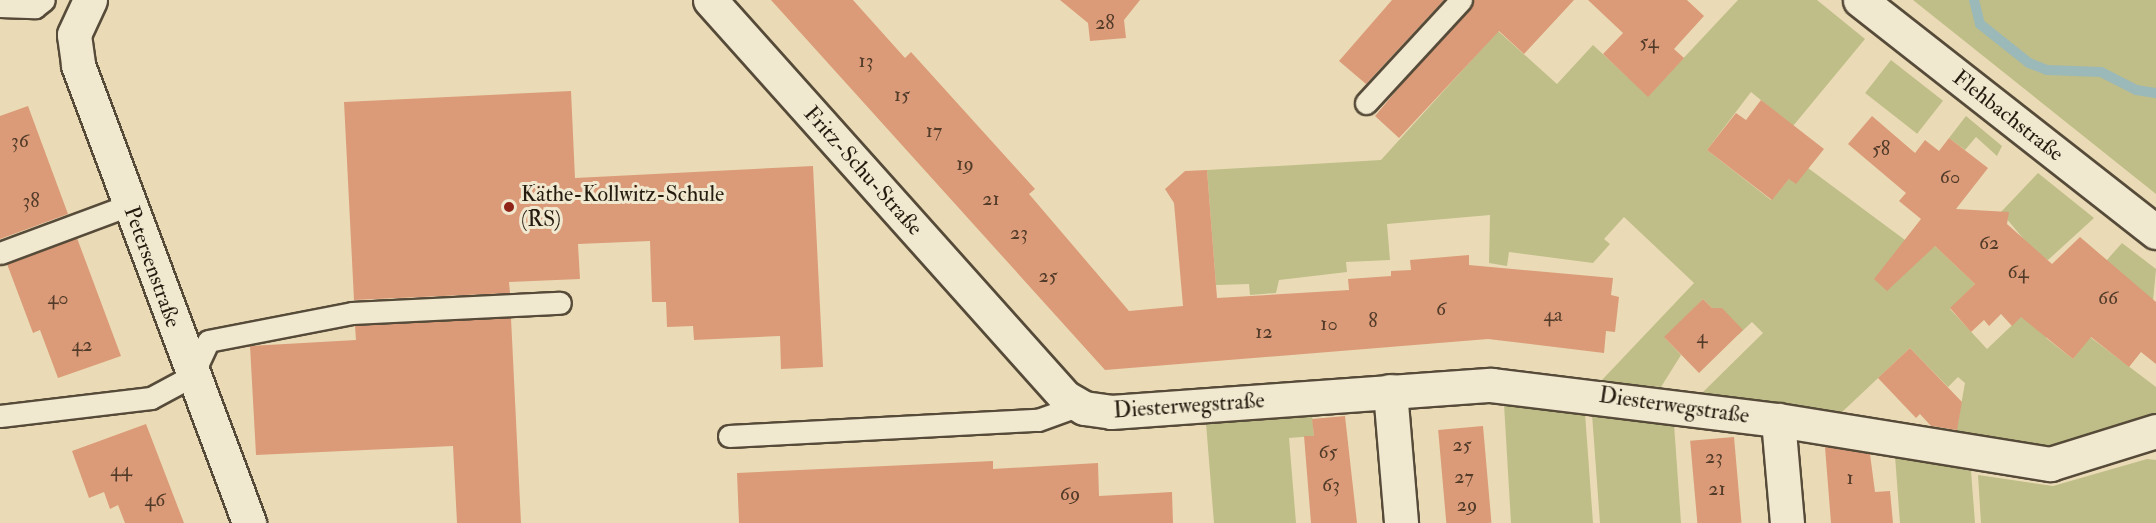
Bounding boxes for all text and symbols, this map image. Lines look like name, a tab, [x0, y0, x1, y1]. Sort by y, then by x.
house number: 28	[1095, 10, 1115, 34]
house number: 54	[1639, 29, 1659, 53]
house number: 13	[859, 48, 873, 72]
street label: Flehbachstraße	[1947, 65, 2069, 167]
house number: 15	[894, 82, 910, 106]
street label: Fritz-Schu-Straße	[798, 101, 928, 241]
house number: 17	[926, 118, 942, 142]
house number: 36	[11, 128, 29, 152]
house number: 58	[1872, 136, 1890, 160]
house number: 19	[956, 151, 974, 175]
house number: 60	[1940, 164, 1960, 188]
place label: Käthe-Kollwitz-Schule (RS)	[521, 181, 724, 232]
house number: 21	[982, 186, 1000, 210]
house number: 38	[22, 188, 40, 212]
marker: Käthe-Kollwitz-Schule (RS)	[502, 200, 516, 214]
street label: Petersenstraße	[118, 203, 186, 331]
house number: 23	[1010, 220, 1028, 244]
house number: 62	[1979, 230, 1999, 254]
house number: 64	[2008, 259, 2028, 283]
house number: 25	[1039, 263, 1057, 287]
house number: 40	[47, 285, 69, 309]
house number: 66	[2098, 285, 2118, 309]
house number: 6	[1436, 296, 1446, 320]
house number: 4a	[1543, 302, 1563, 326]
house number: 8	[1368, 308, 1378, 332]
house number: 10	[1320, 311, 1338, 335]
house number: 12	[1255, 319, 1273, 343]
house number: 4	[1697, 324, 1707, 348]
house number: 42	[72, 332, 92, 356]
street label: Diesterwegstraße	[1597, 382, 1751, 430]
street label: Diesterwegstraße	[1113, 388, 1265, 424]
house number: 25	[1453, 432, 1471, 456]
house number: 65	[1319, 439, 1337, 463]
house number: 23	[1705, 444, 1723, 468]
house number: 44	[110, 457, 132, 481]
house number: 27	[1454, 464, 1474, 488]
house number: 1	[1846, 465, 1854, 489]
house number: 63	[1322, 472, 1340, 496]
house number: 21	[1708, 476, 1726, 500]
house number: 69	[1060, 481, 1080, 505]
house number: 46	[145, 487, 165, 511]
house number: 29	[1457, 492, 1477, 516]

